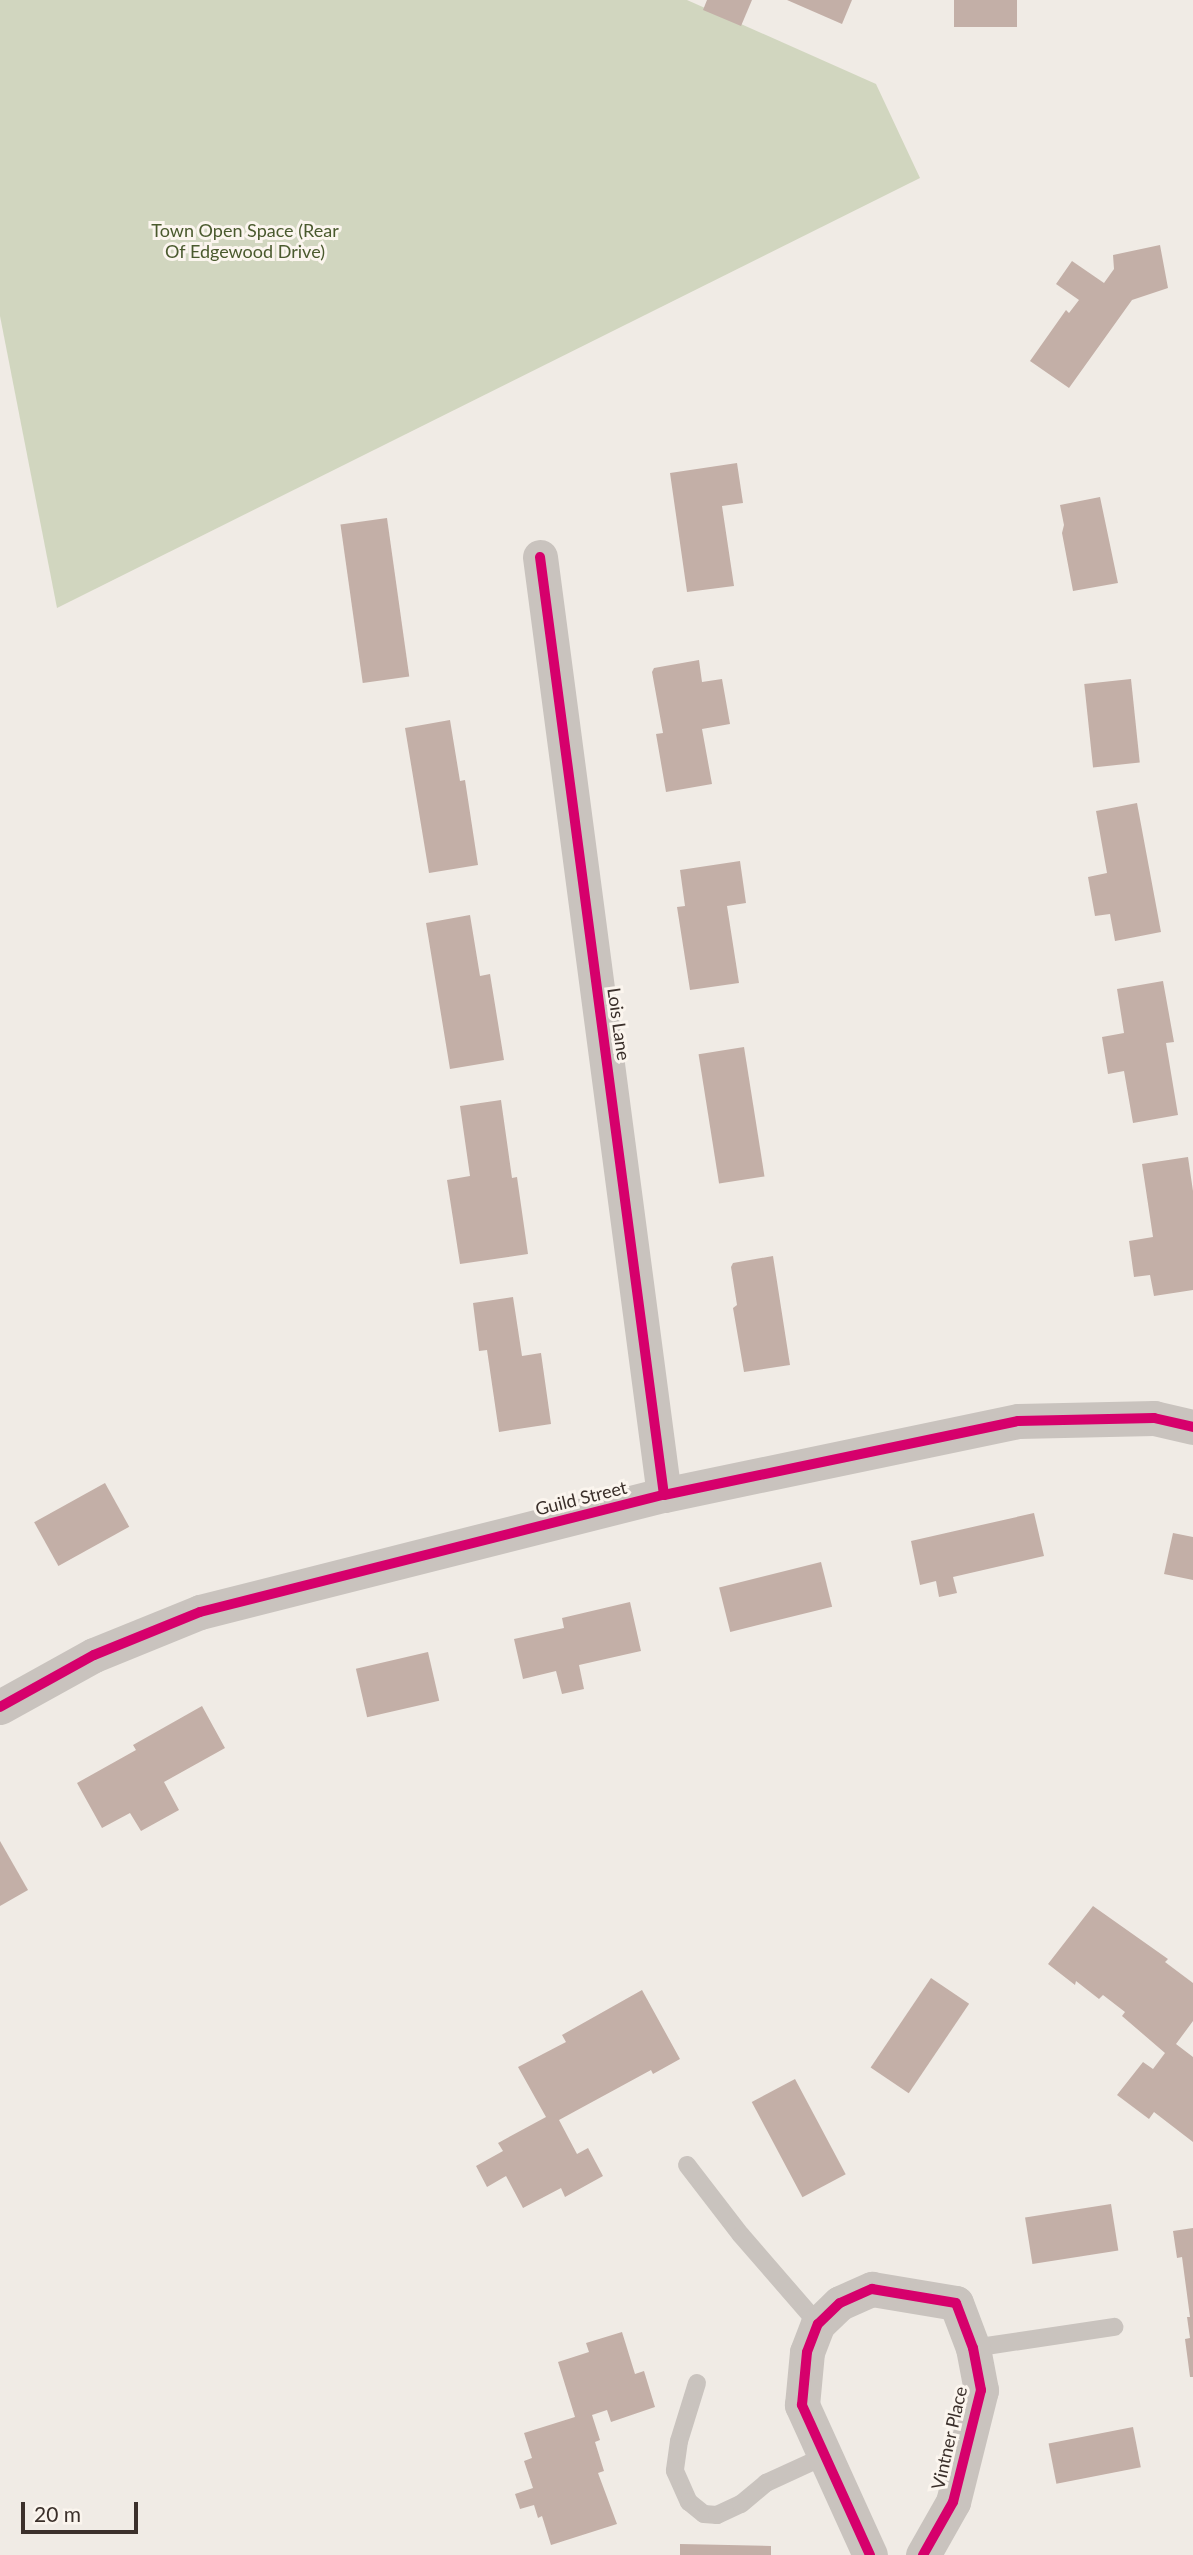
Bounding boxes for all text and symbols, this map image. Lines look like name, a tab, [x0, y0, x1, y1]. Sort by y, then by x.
park label: Town Open Space (Rear Of Edgewood Drive)	[151, 220, 339, 262]
street label: Lois Lane	[603, 986, 635, 1062]
street label: Guild Street	[533, 1476, 629, 1520]
street label: Vintner Place	[927, 2384, 971, 2492]
scale bar	[24, 2488, 142, 2532]
text: 20 m	[34, 2501, 81, 2526]

